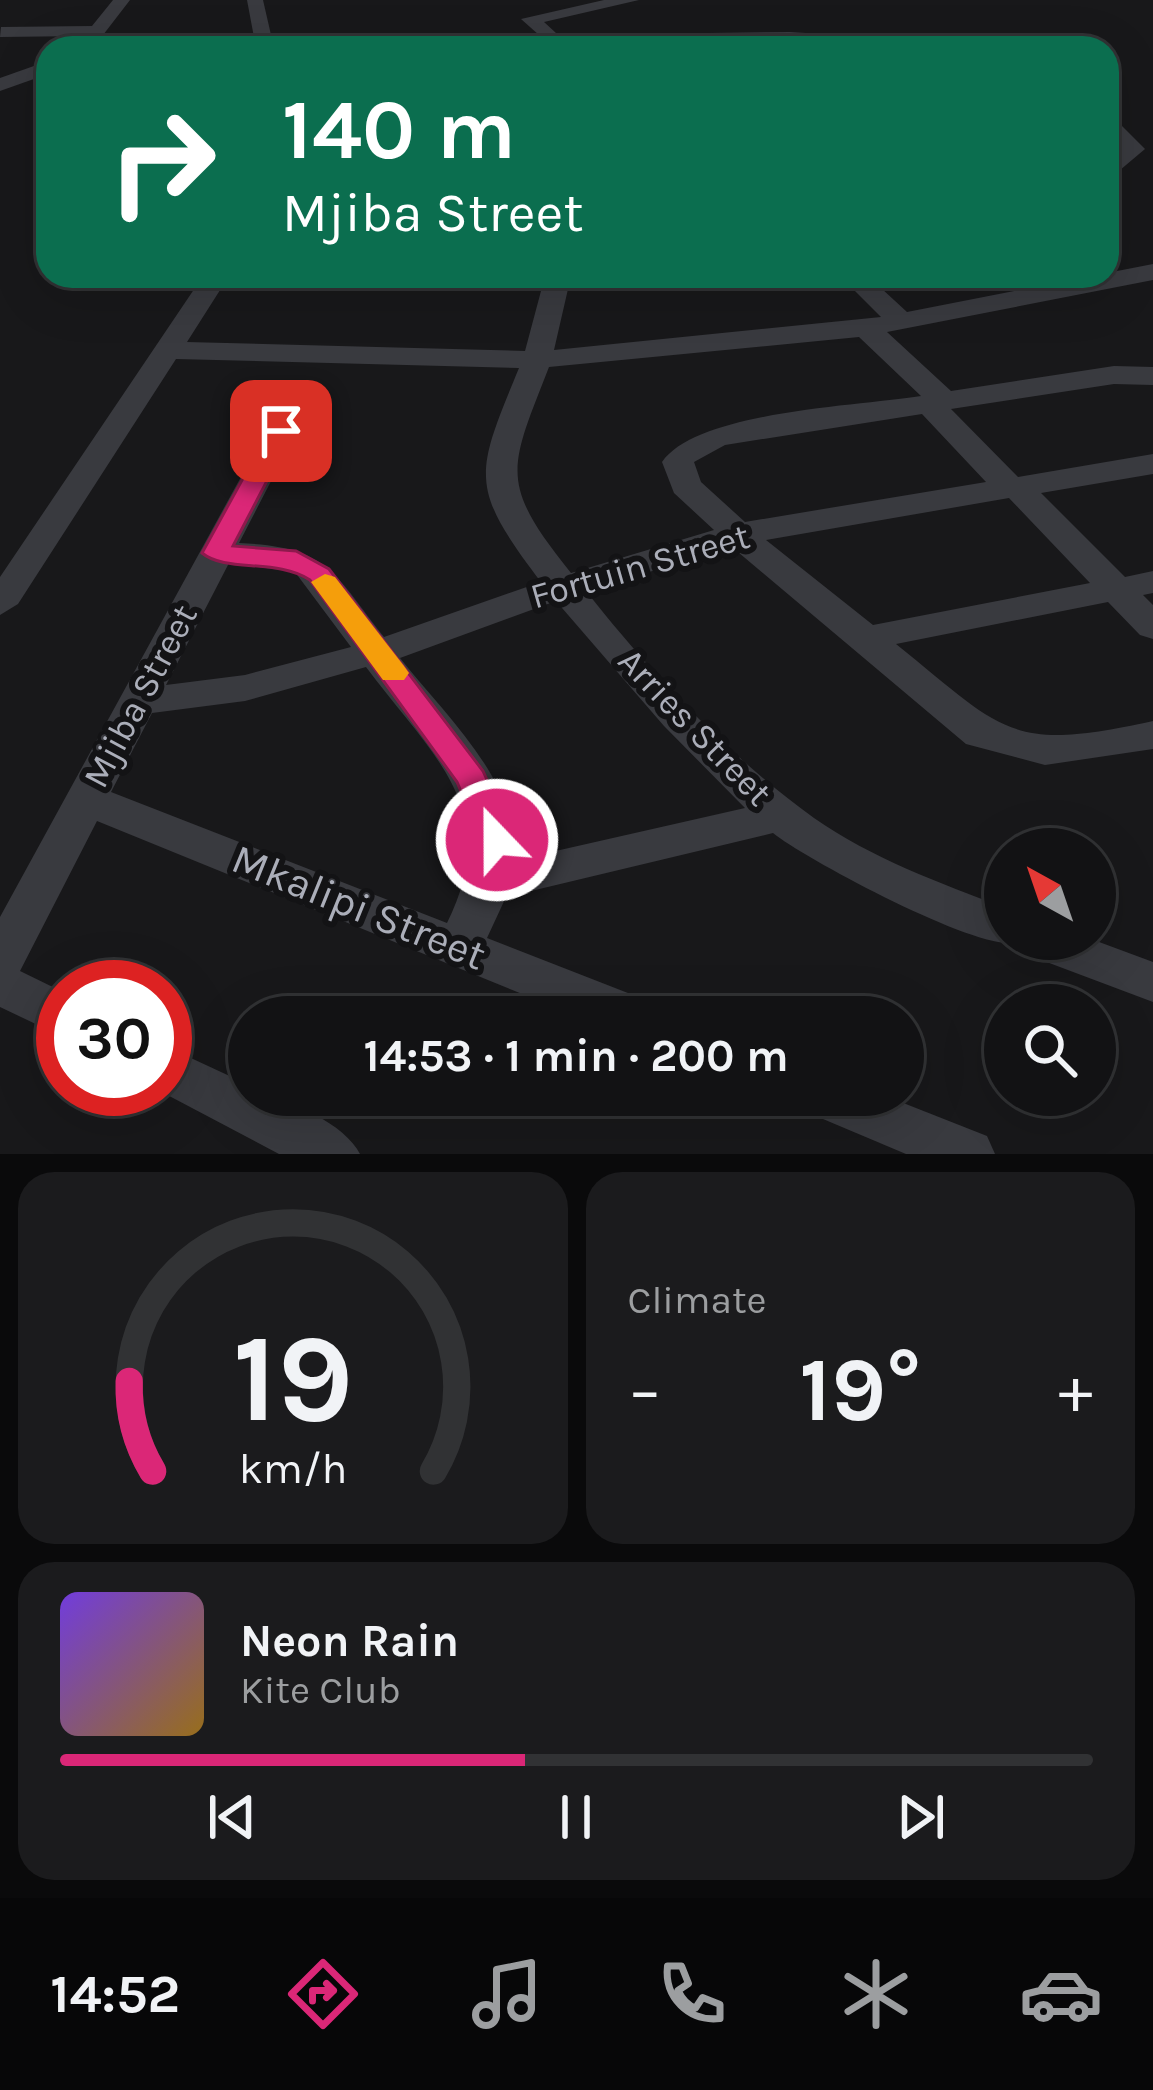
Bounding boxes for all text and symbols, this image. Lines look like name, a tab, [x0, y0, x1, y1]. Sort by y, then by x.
text: 140 m	[282, 81, 516, 179]
icon: right	[84, 84, 240, 240]
text: Mjiba Street	[282, 181, 584, 245]
pin	[230, 380, 332, 482]
icon: arrive	[248, 398, 314, 464]
street label: Fortuin Street	[526, 515, 754, 617]
street label: Mjiba Street	[74, 597, 206, 795]
street label: Arries Street	[610, 640, 780, 814]
position arrow	[434, 777, 560, 903]
north arrow	[984, 828, 1116, 960]
map controls	[984, 828, 1116, 1116]
street label: Mkalipi Street	[225, 833, 493, 981]
speed limit sign: 30	[36, 960, 192, 1116]
button: search	[984, 984, 1116, 1116]
text: 14:53 · 1 min · 200 m	[363, 1030, 789, 1082]
text: Climate	[628, 1277, 767, 1323]
text: 19	[232, 1306, 353, 1451]
text: 19°	[799, 1337, 921, 1443]
text: −	[628, 1351, 662, 1429]
text: +	[1058, 1351, 1093, 1429]
text: km/h	[238, 1444, 347, 1494]
text: Neon Rain	[240, 1615, 459, 1667]
text: Kite Club	[240, 1667, 401, 1713]
icon: previous	[199, 1784, 265, 1850]
icon: pause	[543, 1784, 609, 1850]
icon: next	[888, 1784, 954, 1850]
icon: directions	[281, 1952, 365, 2036]
icon: music	[465, 1952, 549, 2036]
icon: phone	[650, 1952, 734, 2036]
icon: climate	[834, 1952, 918, 2036]
icon: car	[1019, 1952, 1103, 2036]
text: 14:52	[50, 1962, 180, 2026]

